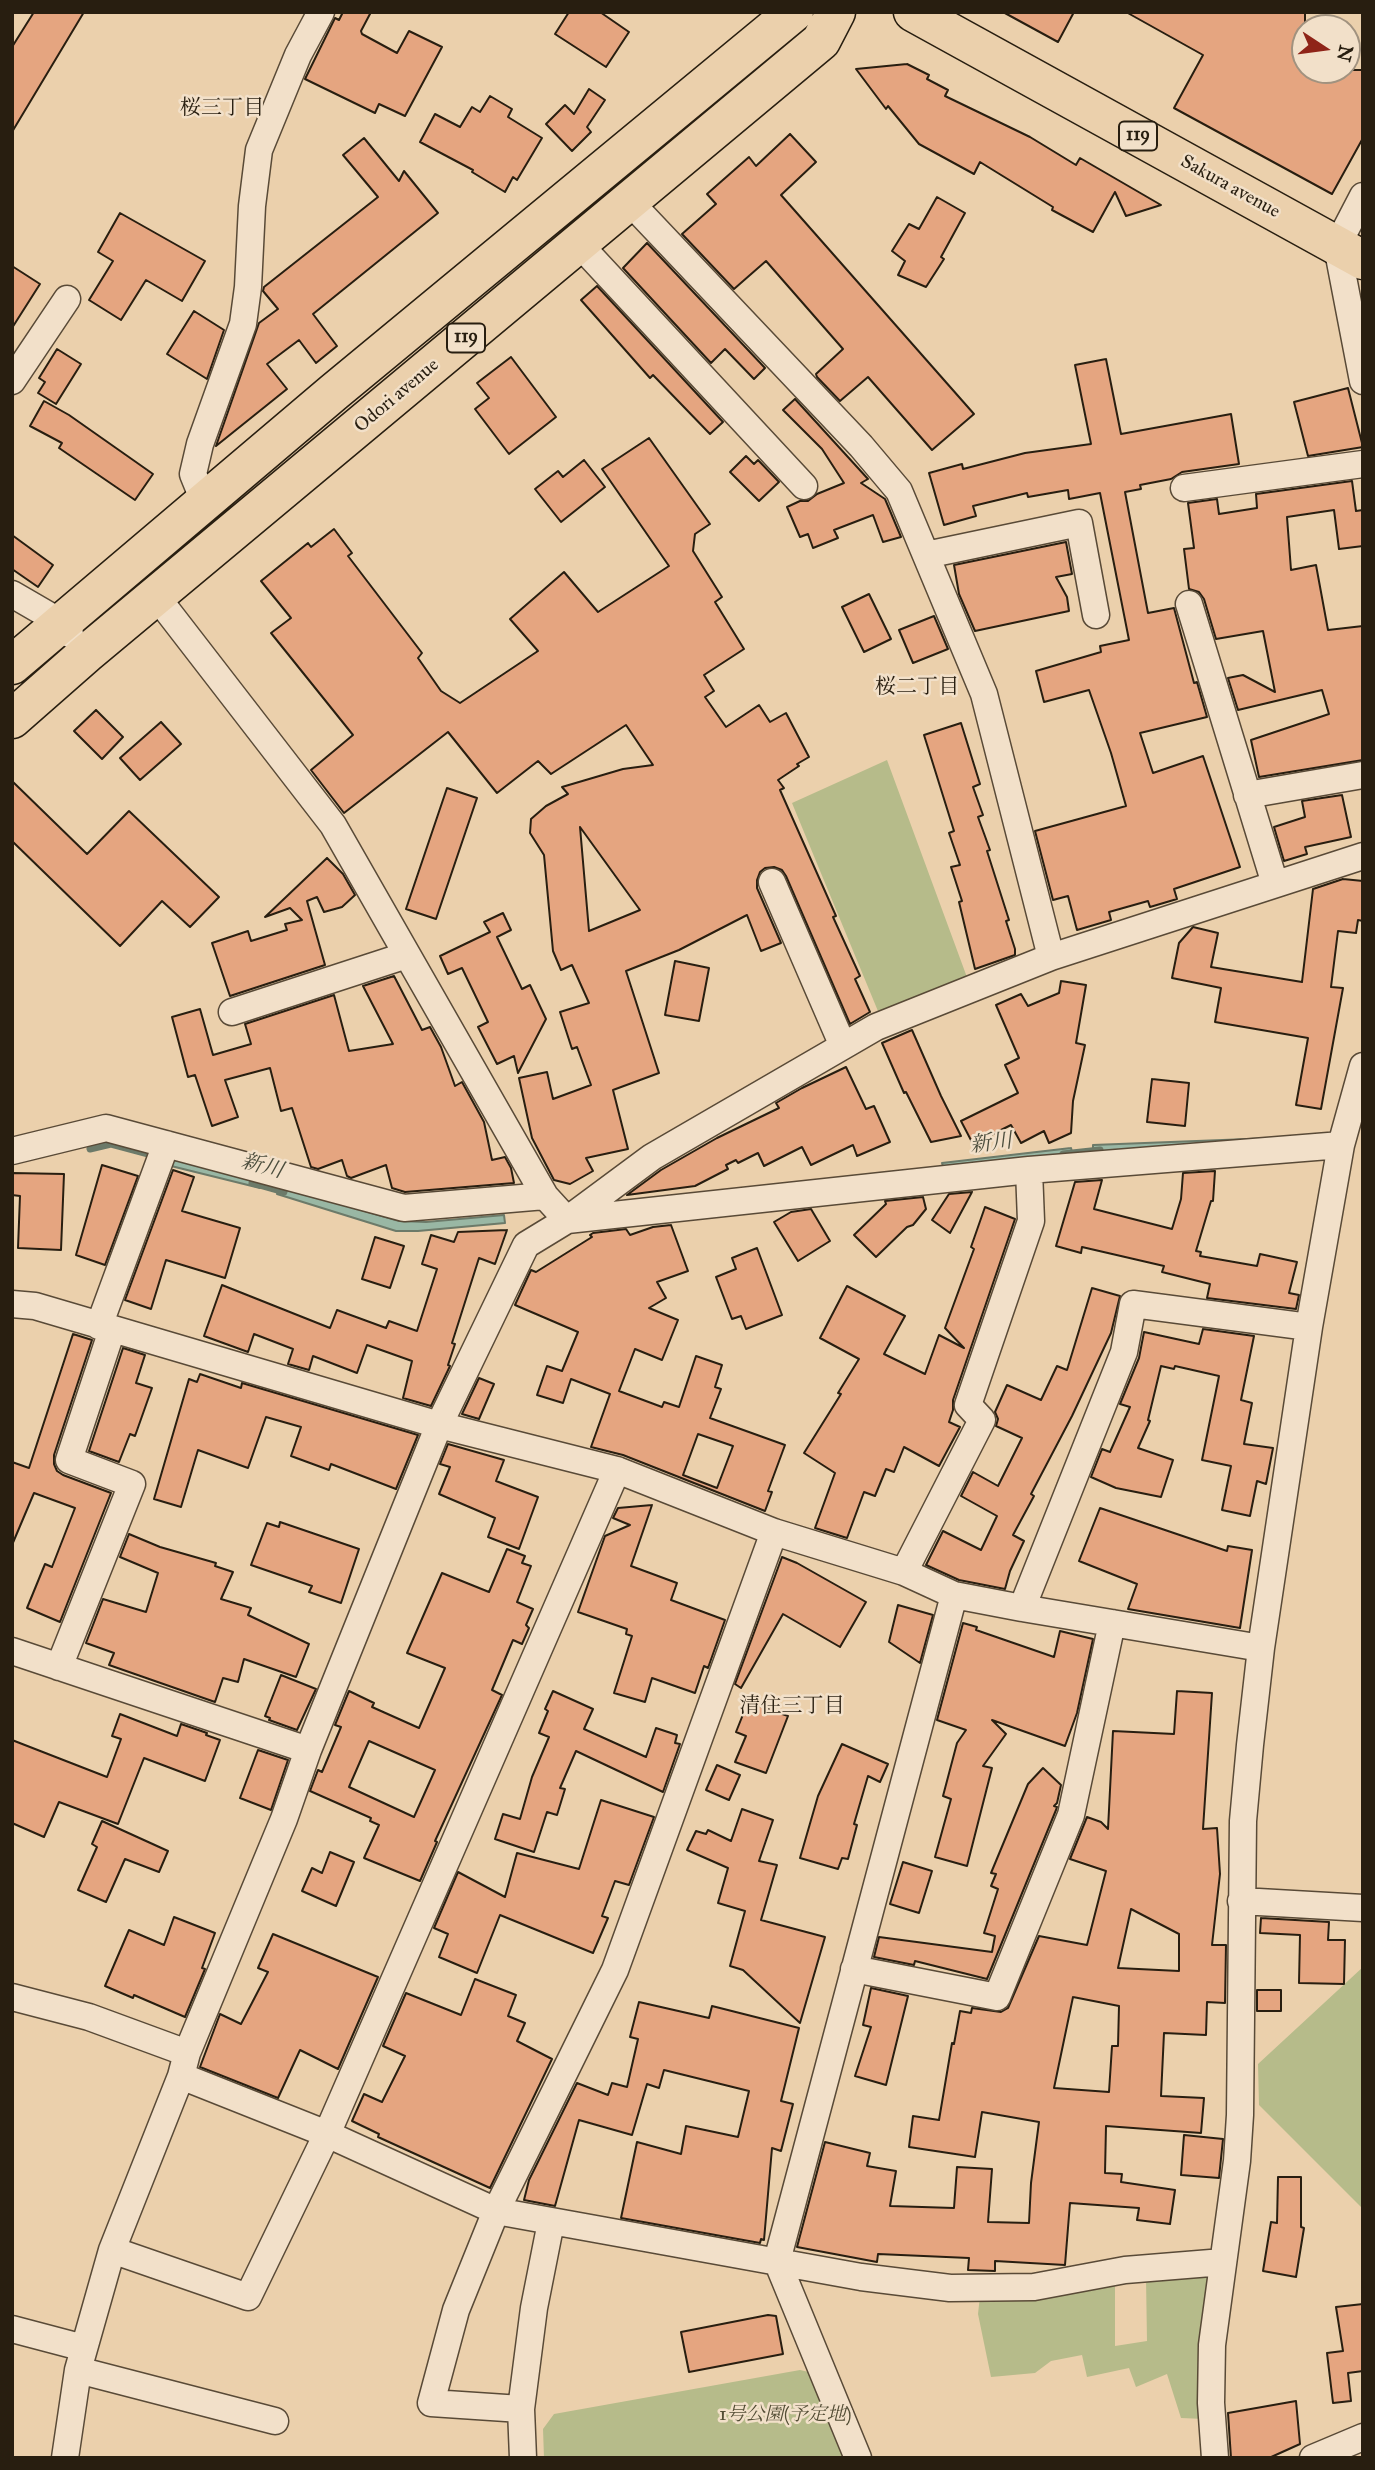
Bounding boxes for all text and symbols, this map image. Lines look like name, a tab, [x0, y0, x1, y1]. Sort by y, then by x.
north arrow	[1291, 14, 1361, 84]
text: N	[1332, 43, 1358, 64]
district label: 桜三丁目	[180, 96, 264, 122]
road number: 119	[1119, 121, 1157, 150]
street label: Sakura avenue	[1176, 150, 1284, 224]
road number: 119	[447, 324, 485, 352]
street label: Odori avenue	[350, 354, 444, 438]
district label: 桜二丁目	[875, 675, 959, 701]
water label: 新川	[969, 1129, 1013, 1159]
water label: 新川	[238, 1149, 286, 1185]
district label: 清住三丁目	[740, 1694, 844, 1720]
park label: 1号公園(予定地)	[719, 2404, 851, 2426]

